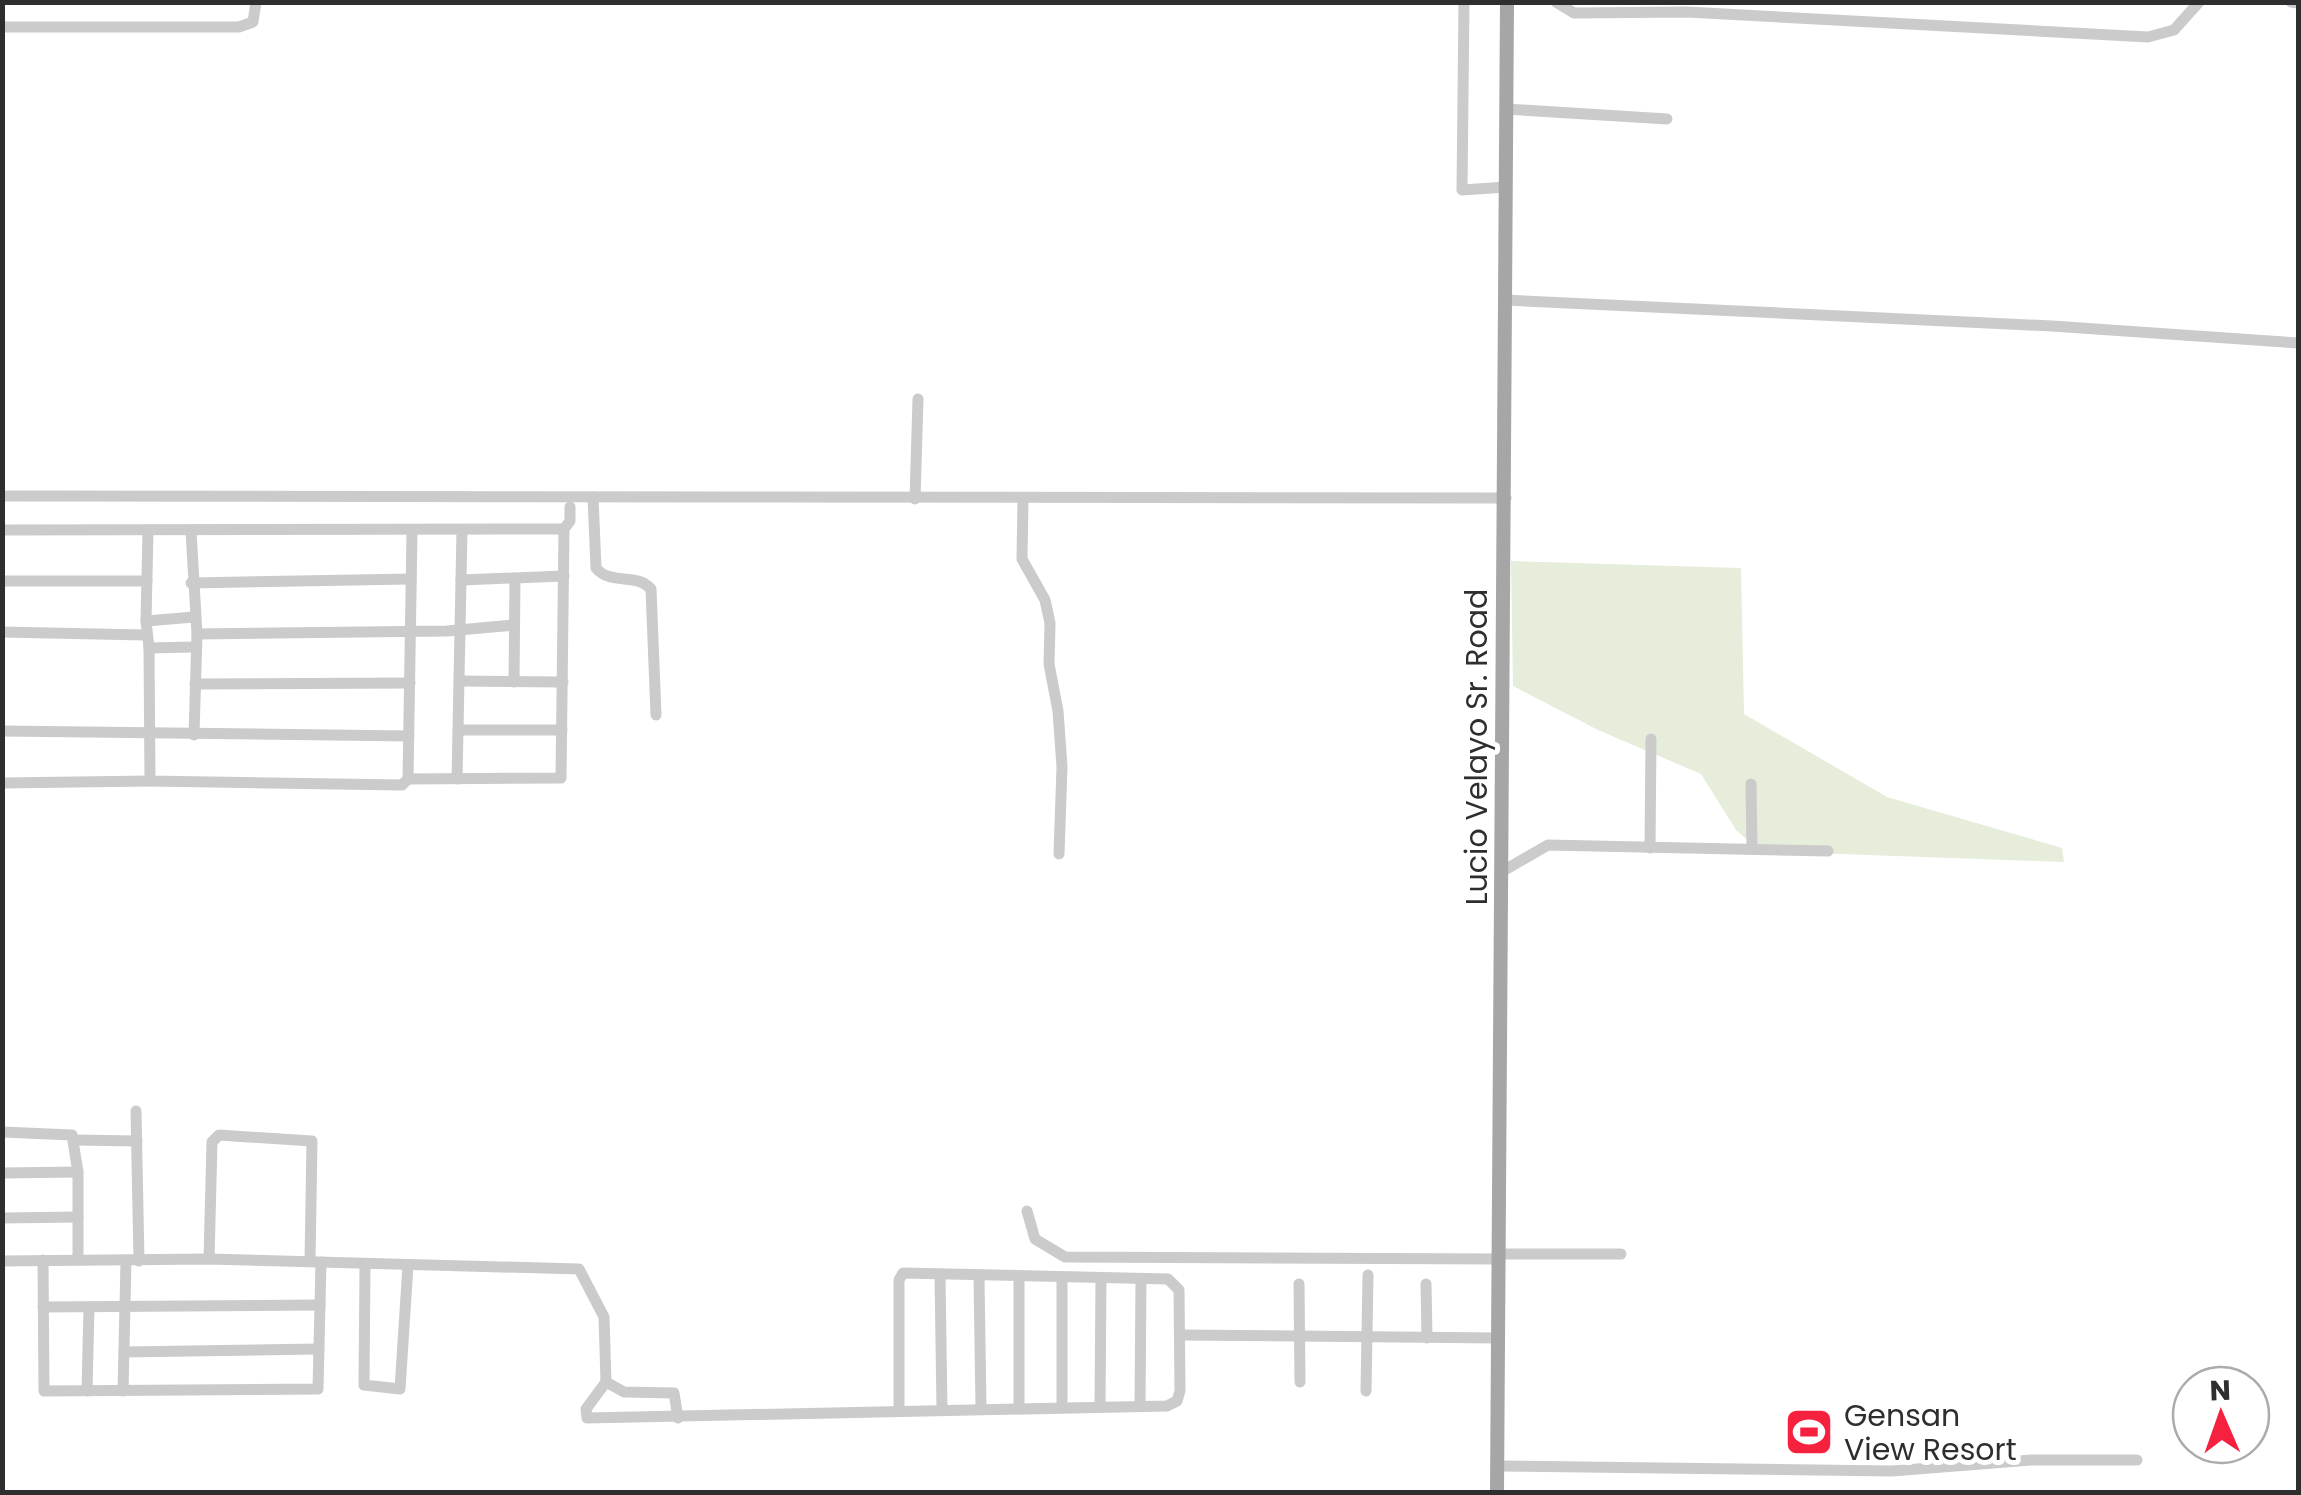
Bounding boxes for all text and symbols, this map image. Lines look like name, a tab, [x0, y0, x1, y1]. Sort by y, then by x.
street label: Lucio Velayo Sr. Road	[1455, 589, 1498, 905]
north arrow	[2171, 1365, 2271, 1465]
text: N	[2209, 1371, 2231, 1410]
place label: Gensan View Resort	[1844, 1394, 2017, 1471]
sports icon: Gensan View Resort	[1783, 1406, 1835, 1458]

